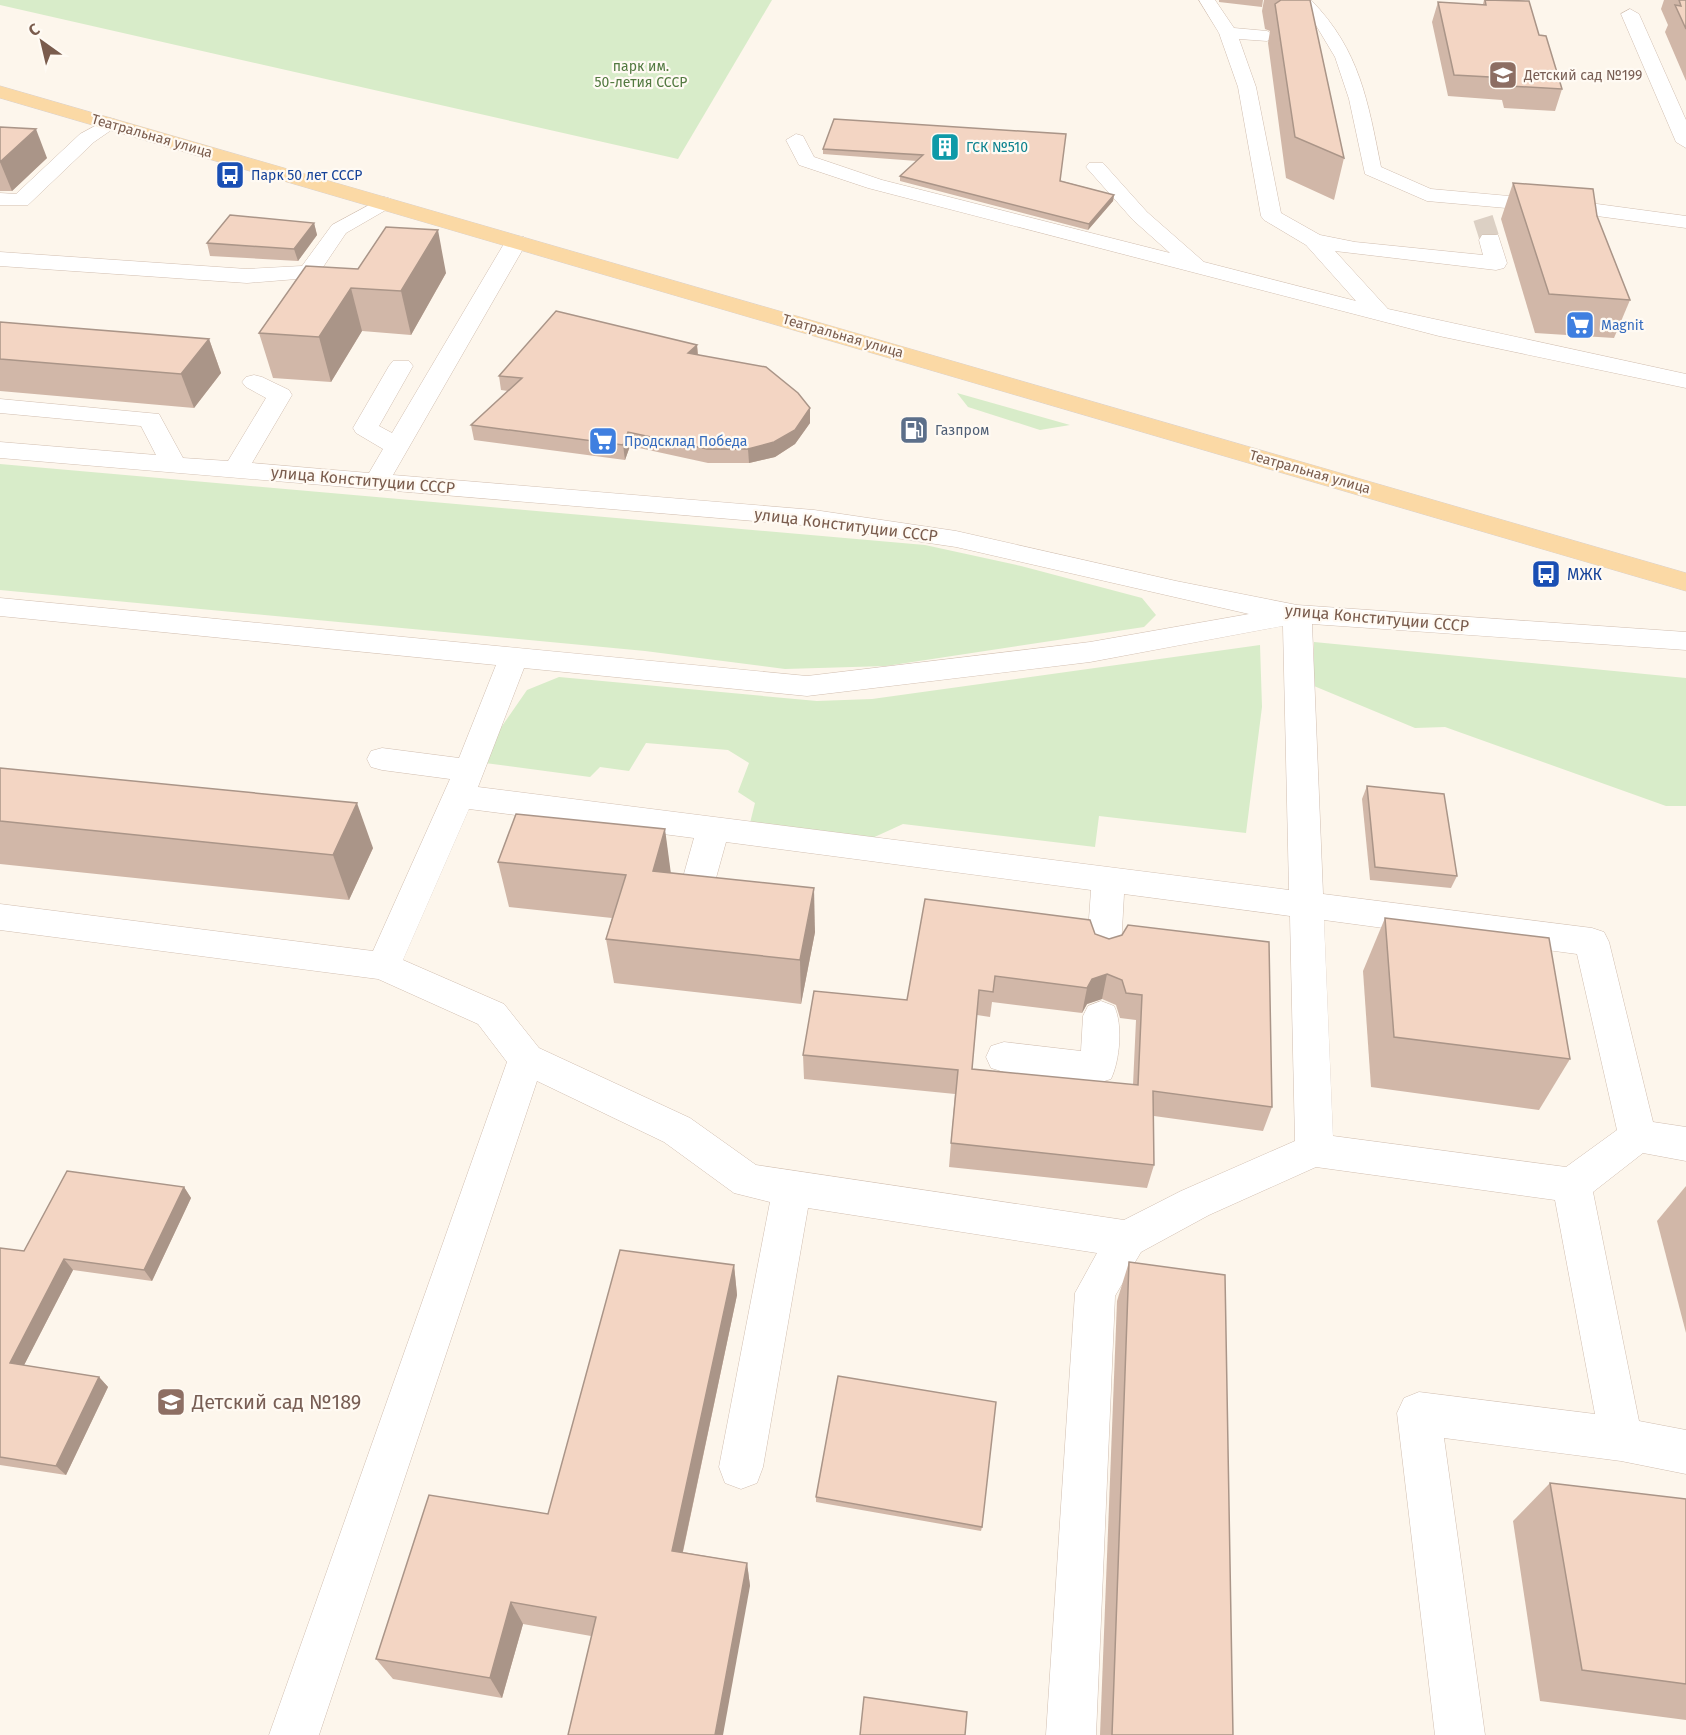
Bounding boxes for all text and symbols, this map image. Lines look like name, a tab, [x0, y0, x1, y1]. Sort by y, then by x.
north arrow	[12, 12, 72, 72]
text: С	[25, 19, 44, 40]
park label: парк им. 50-летия СССР	[595, 58, 687, 91]
school or university icon: Детский сад №199	[1487, 59, 1519, 91]
place label: Детский сад №199	[1523, 67, 1642, 84]
street label: Театральная улица	[90, 111, 214, 161]
building icon: ГСК №510	[929, 131, 961, 163]
place label: ГСК №510	[966, 139, 1028, 156]
bus stop icon: Парк 50 лет СССР	[214, 159, 246, 191]
place label: Парк 50 лет СССР	[251, 167, 362, 184]
supermarket icon: Magnit	[1564, 309, 1596, 341]
street label: Театральная улица	[781, 311, 905, 361]
place label: Magnit	[1601, 317, 1645, 334]
fuel station icon: Газпром	[898, 414, 930, 446]
place label: Газпром	[935, 422, 989, 439]
supermarket icon: Продсклад Победа	[587, 425, 619, 457]
place label: Продсклад Победа	[624, 433, 747, 450]
street label: Театральная улица	[1248, 447, 1372, 497]
street label: улица Конституции СССР	[270, 462, 456, 498]
street label: улица Конституции СССР	[753, 504, 939, 546]
bus stop icon: МЖК	[1530, 558, 1562, 590]
place label: МЖК	[1567, 565, 1603, 584]
street label: улица Конституции СССР	[1284, 600, 1470, 636]
school or university icon: Детский сад №189	[155, 1386, 187, 1418]
place label: Детский сад №189	[191, 1390, 361, 1414]

